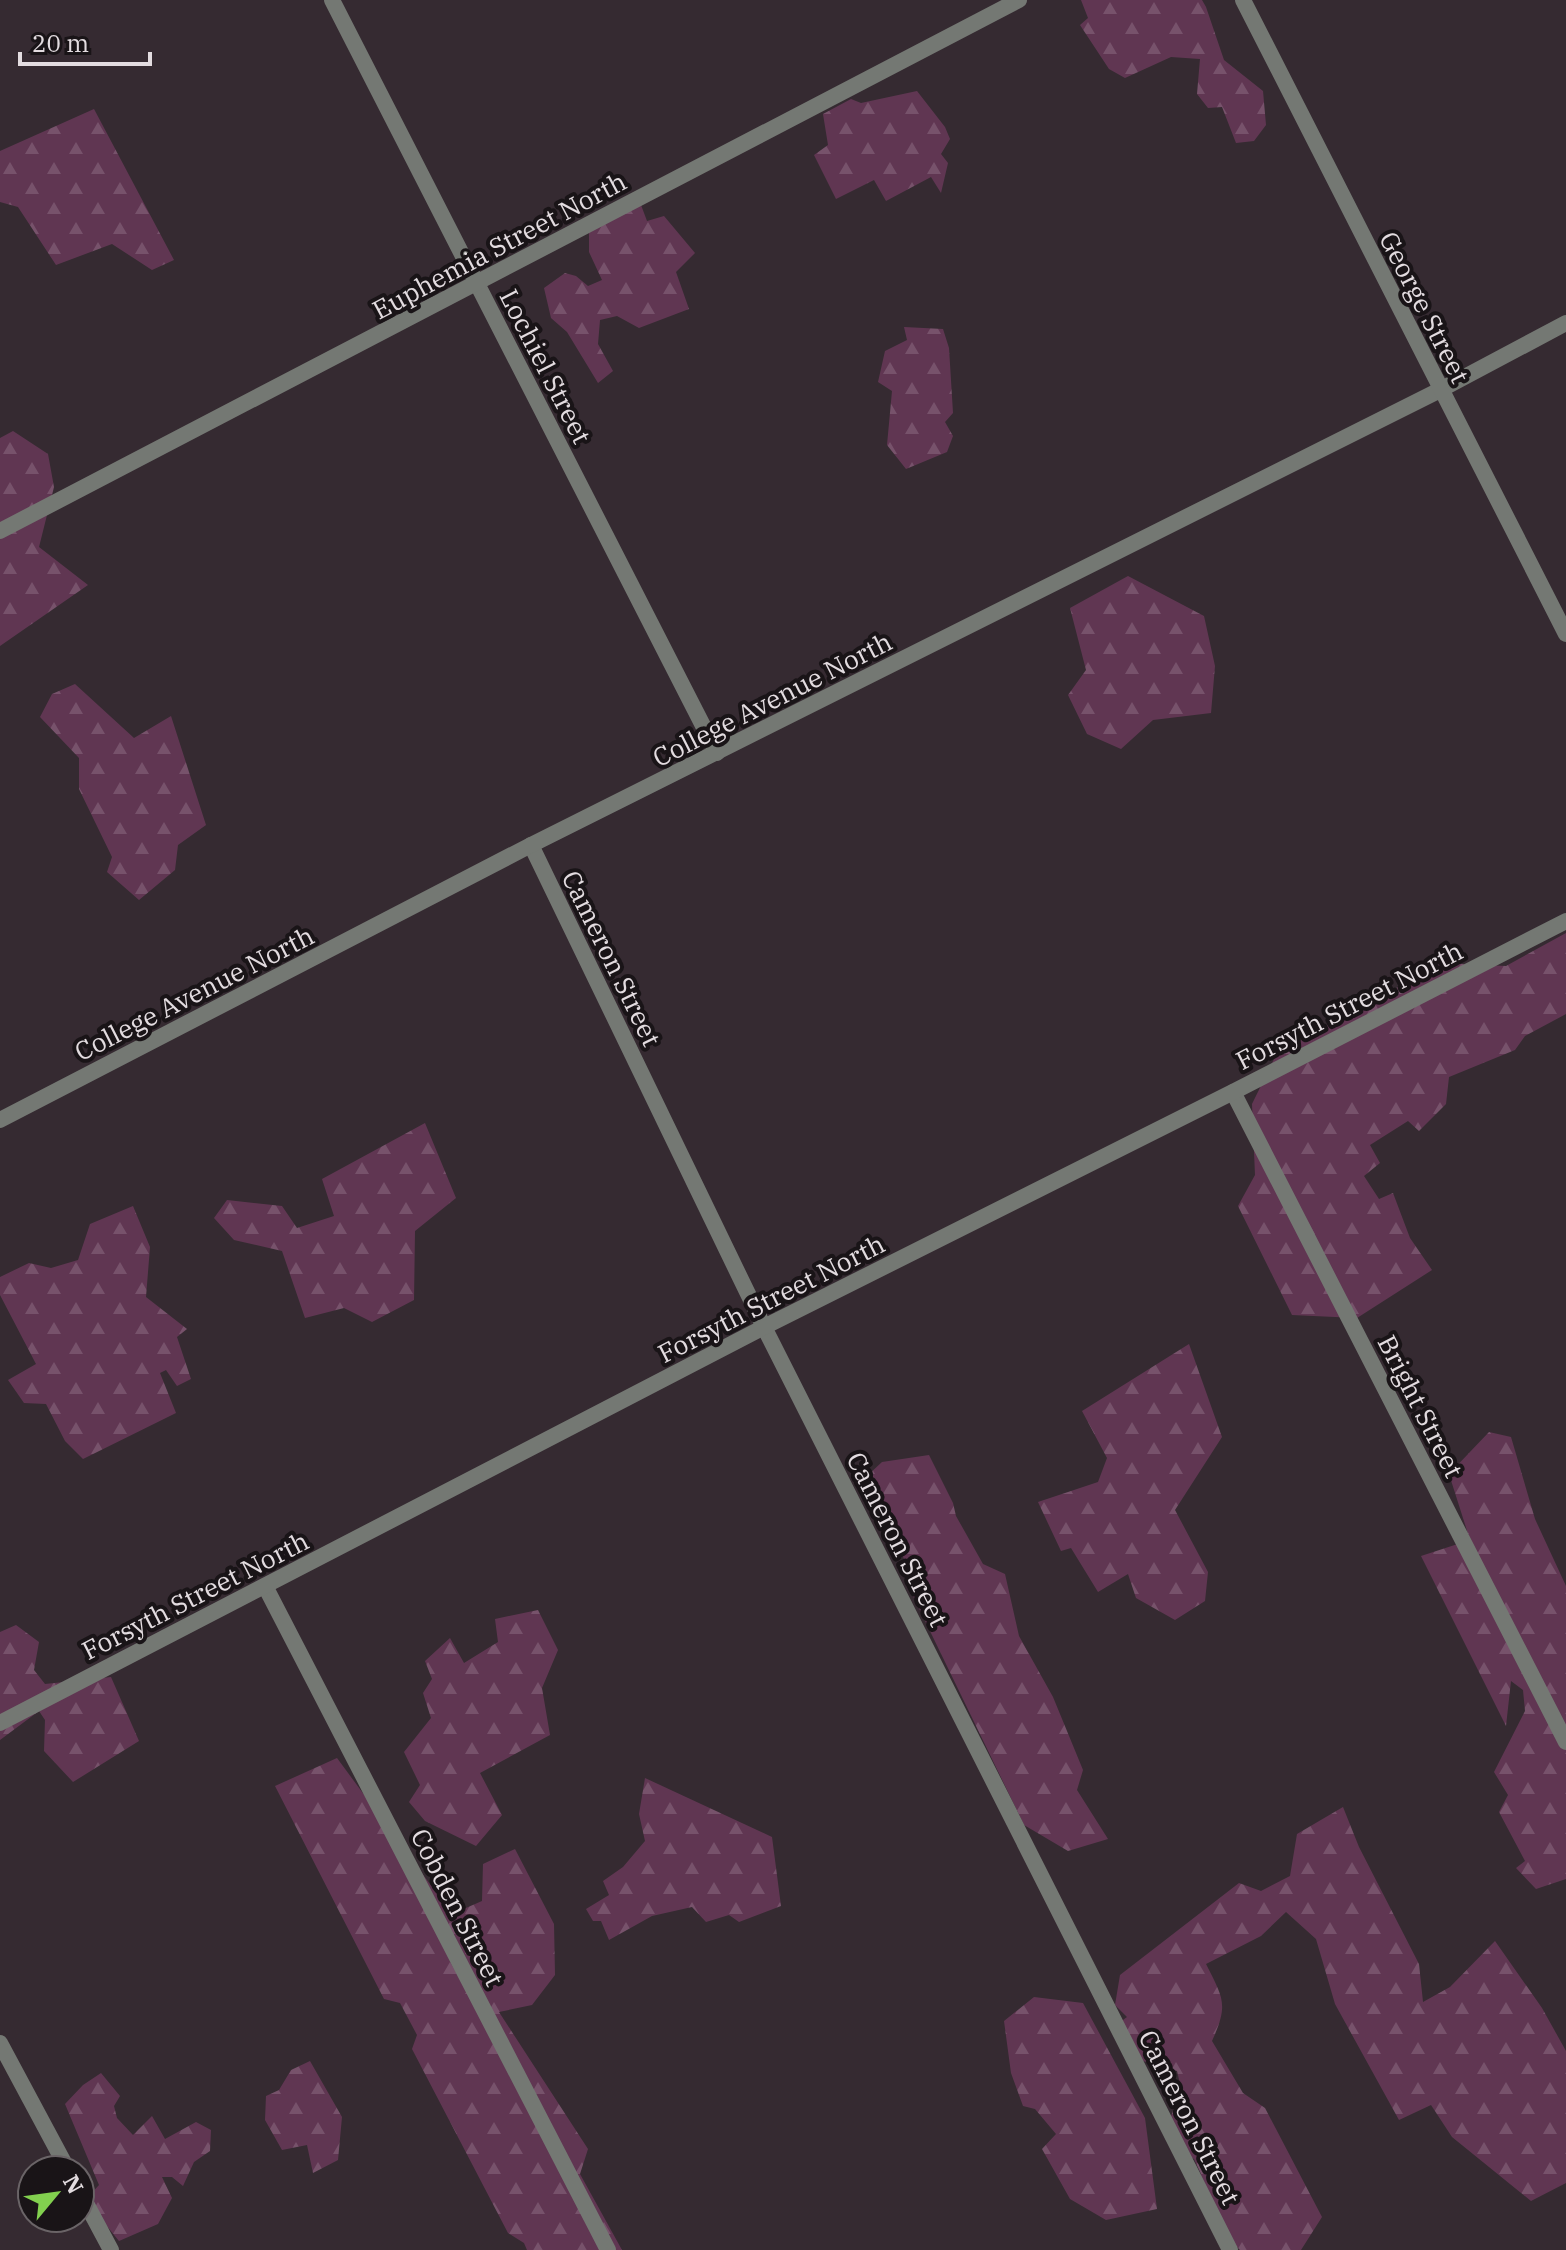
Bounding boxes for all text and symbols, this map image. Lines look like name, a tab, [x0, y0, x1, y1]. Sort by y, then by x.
scale bar	[20, 16, 150, 66]
text: 20 m	[32, 27, 89, 59]
street label: Euphemia Street North	[366, 164, 632, 326]
street label: George Street	[1372, 225, 1478, 389]
street label: Lochiel Street	[492, 283, 600, 449]
street label: College Avenue North	[647, 624, 897, 774]
street label: Cameron Street	[555, 865, 669, 1051]
street label: College Avenue North	[69, 918, 319, 1068]
street label: Forsyth Street North	[1230, 933, 1468, 1077]
street label: Forsyth Street North	[652, 1226, 890, 1370]
street label: Bright Street	[1370, 1329, 1472, 1483]
street label: Cameron Street	[839, 1446, 957, 1632]
street label: Forsyth Street North	[76, 1523, 314, 1667]
street label: Cobden Street	[404, 1822, 512, 1992]
street label: Cameron Street	[1131, 2024, 1249, 2210]
north arrow	[16, 2154, 96, 2234]
text: N	[57, 2169, 91, 2199]

